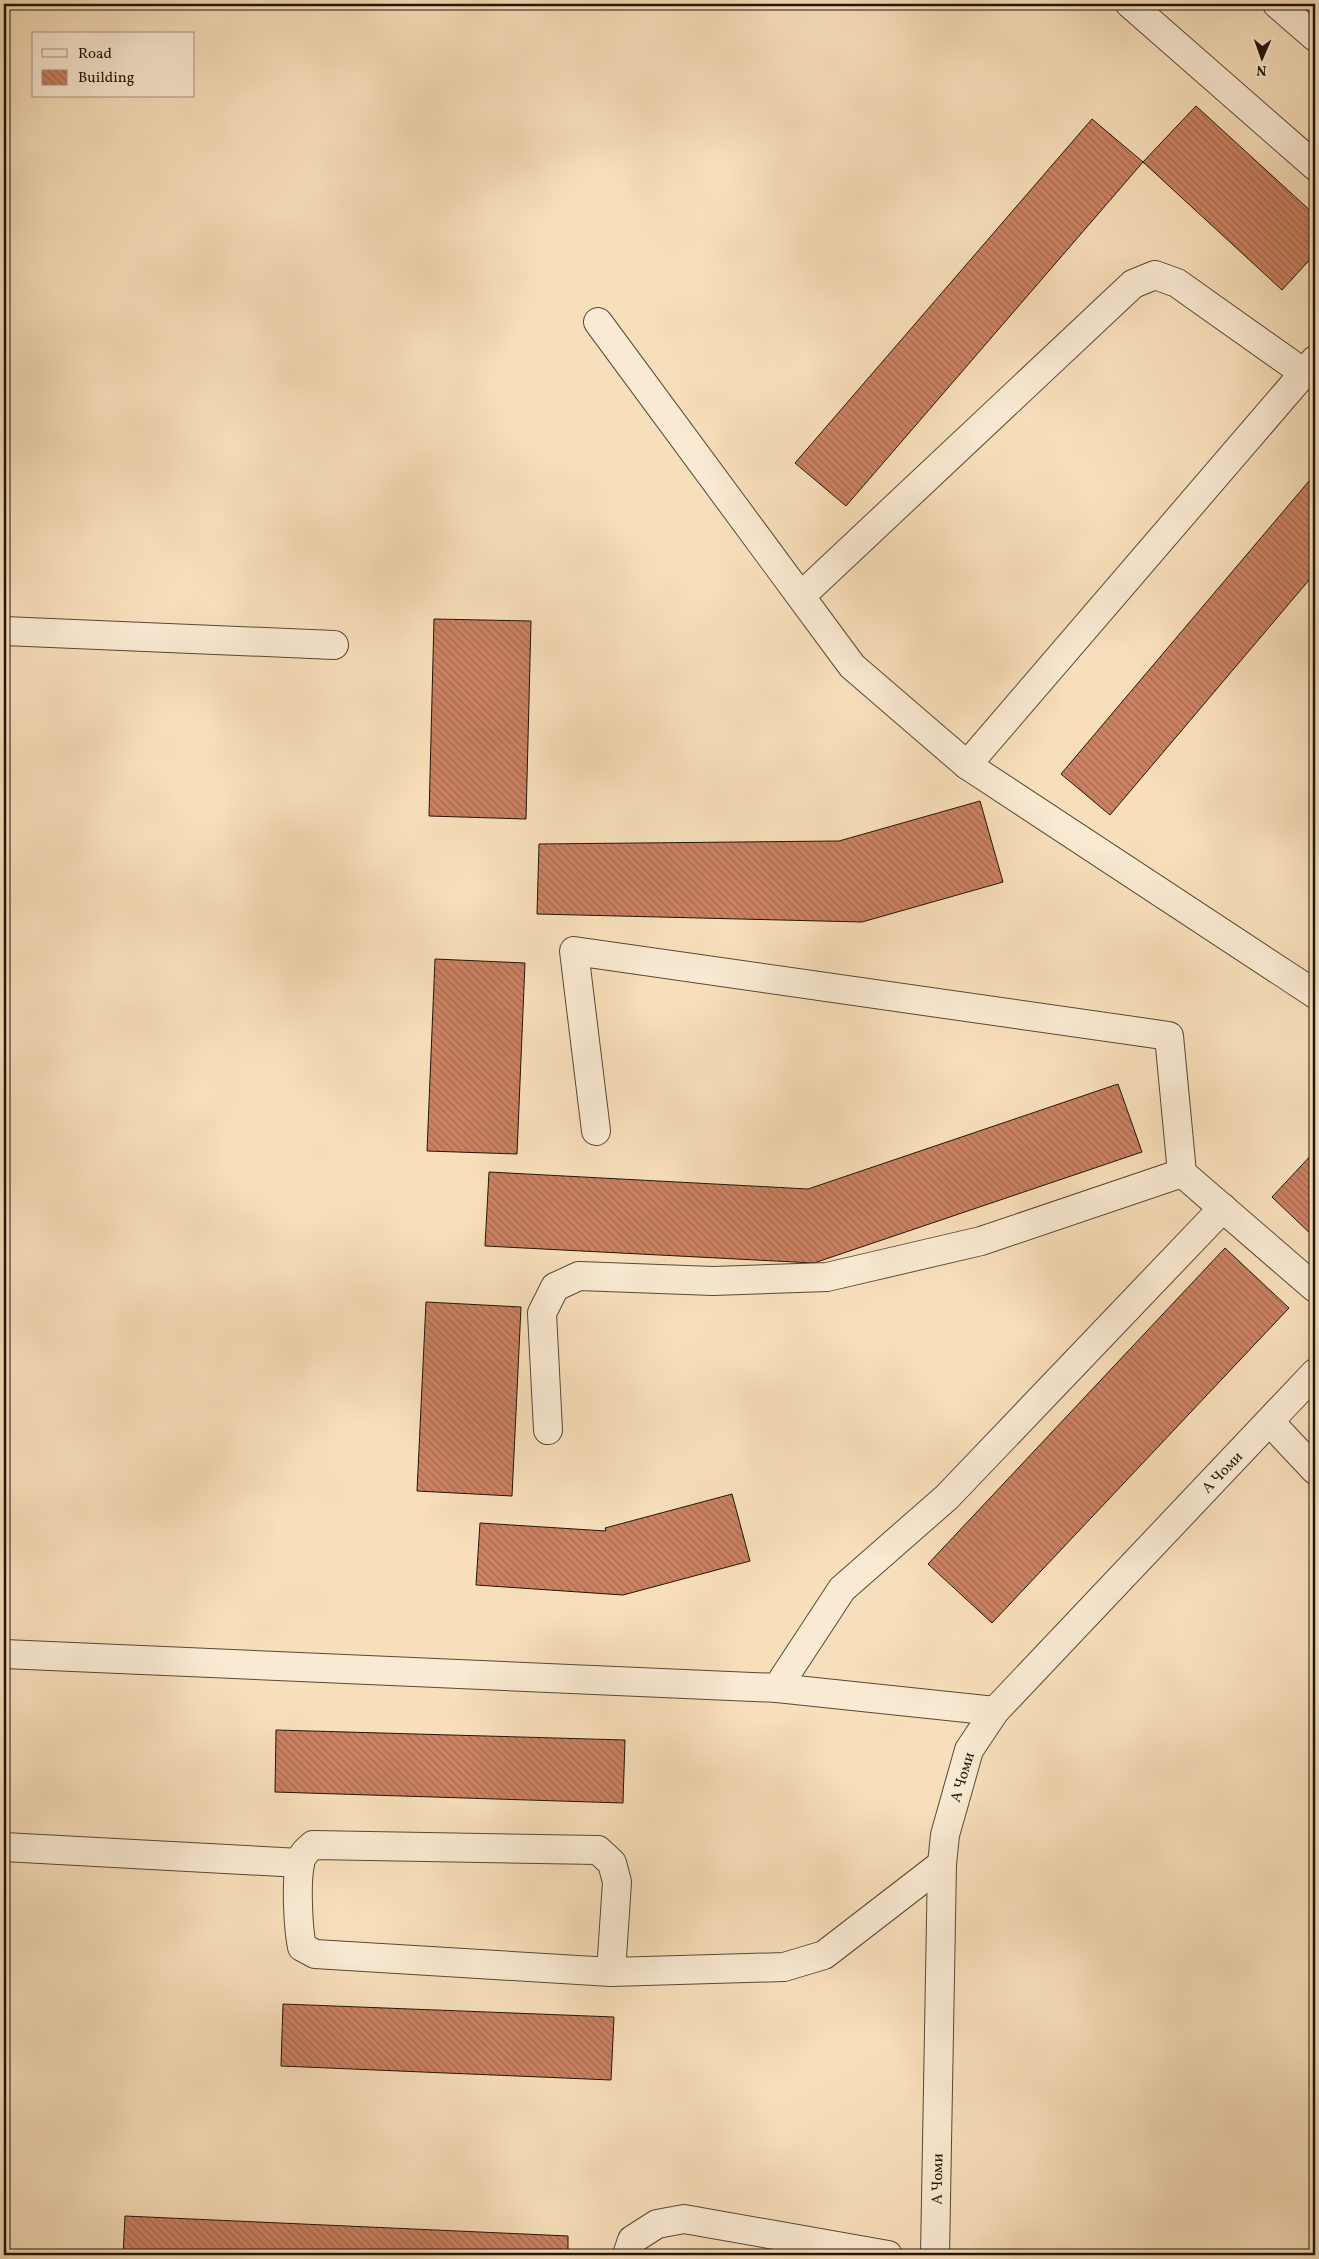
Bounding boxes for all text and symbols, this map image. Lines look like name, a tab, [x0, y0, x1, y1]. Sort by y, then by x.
legend	[32, 32, 195, 98]
north arrow	[1236, 32, 1286, 82]
text: Road	[78, 44, 112, 65]
text: N	[1256, 60, 1267, 79]
text: Building	[78, 68, 135, 89]
street label: А Чоми	[1198, 1447, 1248, 1499]
street label: А Чоми	[946, 1750, 981, 1805]
street label: А Чоми	[928, 2153, 949, 2205]

